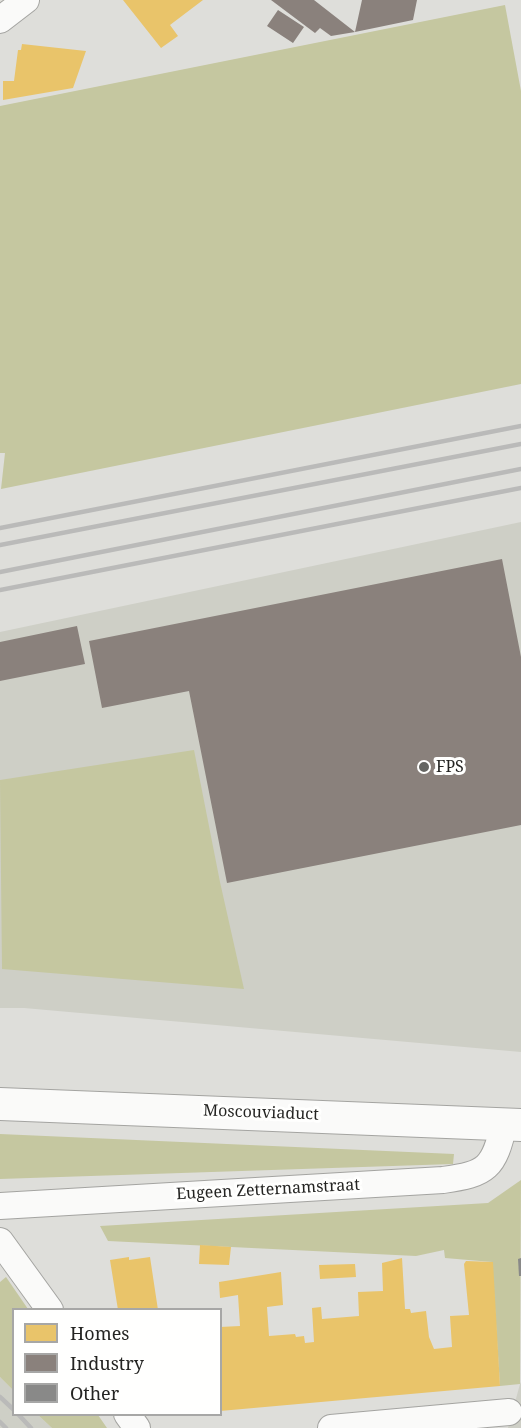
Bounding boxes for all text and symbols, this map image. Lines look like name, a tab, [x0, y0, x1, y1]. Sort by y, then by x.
place label: FPS	[436, 757, 464, 777]
marker: FPS	[417, 760, 431, 774]
street label: Moscouviaduct	[203, 1101, 319, 1125]
street label: Eugeen Zetternamstraat	[176, 1176, 360, 1204]
legend	[12, 1308, 222, 1416]
text: Homes	[70, 1321, 129, 1345]
text: Industry	[70, 1351, 144, 1375]
text: Other	[70, 1381, 119, 1405]

